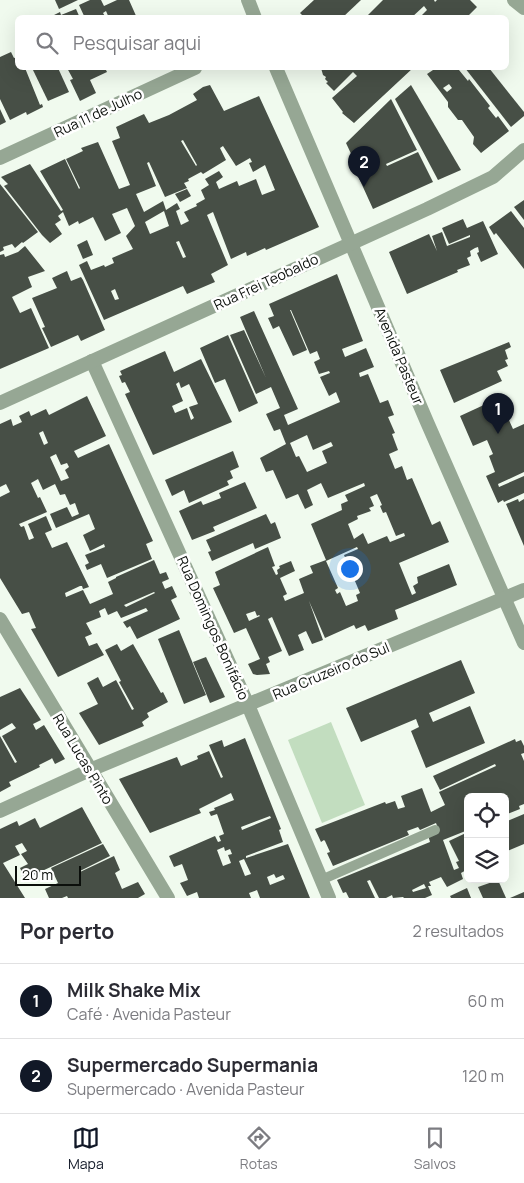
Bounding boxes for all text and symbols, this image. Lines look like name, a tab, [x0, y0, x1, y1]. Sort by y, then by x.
search box	[15, 15, 509, 70]
icon: search	[33, 29, 61, 57]
text: Pesquisar aqui	[73, 30, 201, 56]
street label: Rua 11 de Julho	[51, 84, 145, 141]
pin: 2	[348, 146, 380, 187]
street label: Rua Frei Teobaldo	[210, 249, 321, 314]
street label: Avenida Pasteur	[370, 304, 428, 407]
pin: 1	[482, 393, 514, 434]
street label: Rua Domingos Bonifácio	[173, 553, 254, 703]
your location	[337, 556, 363, 582]
street label: Rua Cruzeiro do Sul	[270, 637, 392, 704]
street label: Rua Lucas Pinto	[49, 710, 118, 808]
map controls	[464, 793, 509, 883]
button: locate	[464, 793, 509, 838]
button: layers	[464, 838, 509, 883]
scale bar	[15, 863, 81, 886]
text: 20 m	[22, 865, 53, 884]
text: Por perto	[20, 917, 114, 945]
text: 2 resultados	[413, 920, 504, 942]
text: Milk Shake Mix	[67, 977, 201, 1003]
text: 1	[32, 990, 40, 1012]
text: 60 m	[468, 990, 504, 1012]
text: Café · Avenida Pasteur	[67, 1003, 231, 1025]
text: Supermercado Supermania	[67, 1052, 318, 1078]
text: 2	[31, 1065, 41, 1087]
text: 120 m	[462, 1065, 504, 1087]
text: Supermercado · Avenida Pasteur	[67, 1078, 305, 1100]
tab: Mapa	[68, 1124, 104, 1173]
tab: Rotas	[240, 1124, 278, 1173]
tab: Salvos	[414, 1124, 456, 1173]

